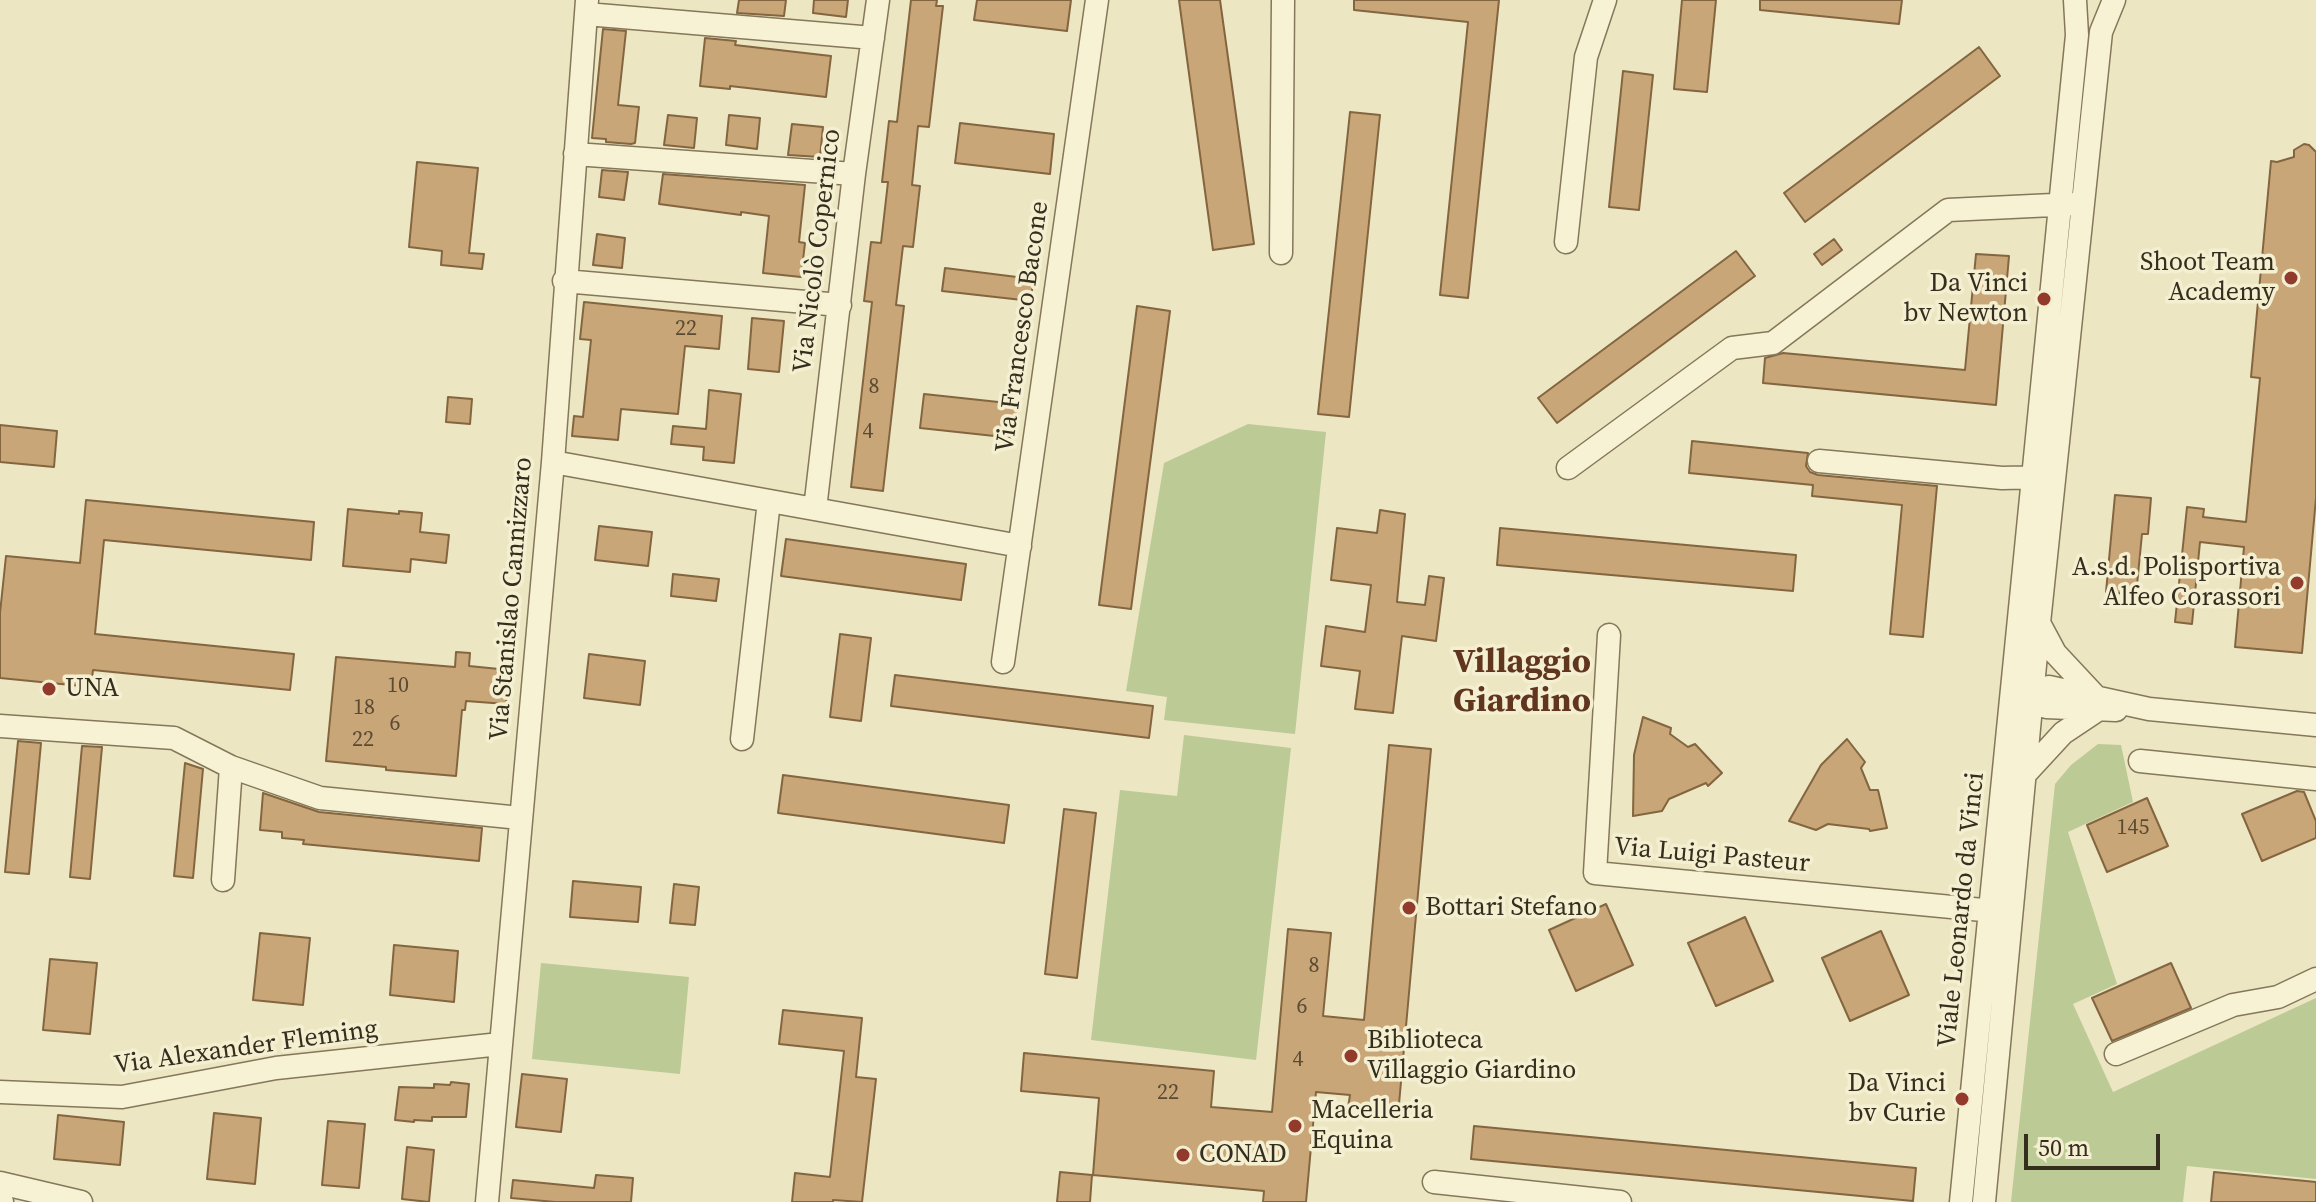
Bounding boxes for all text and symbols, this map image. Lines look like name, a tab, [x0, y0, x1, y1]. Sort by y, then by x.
street label: Via Nicolò Copernico	[788, 127, 848, 375]
street label: Via Francesco Bacone	[990, 199, 1056, 455]
place label: Shoot Team Academy	[2140, 247, 2275, 308]
place label: Da Vinci bv Newton	[1903, 268, 2028, 330]
marker: Shoot Team Academy	[2282, 269, 2300, 287]
marker: Da Vinci bv Newton	[2035, 290, 2053, 308]
house number: 22	[675, 316, 697, 342]
house number: 8	[869, 374, 879, 400]
house number: 4	[863, 419, 873, 445]
street label: Via Stanislao Cannizzaro	[484, 456, 540, 742]
place label: A.s.d. Polisportiva Alfeo Corassori	[2072, 552, 2281, 614]
marker: A.s.d. Polisportiva Alfeo Corassori	[2288, 574, 2306, 592]
district label: Villaggio Giardino	[1453, 643, 1591, 722]
place label: UNA	[65, 673, 119, 705]
house number: 10	[387, 673, 409, 699]
marker: UNA	[40, 680, 58, 698]
house number: 18	[353, 695, 375, 721]
house number: 6	[390, 711, 400, 737]
house number: 22	[352, 727, 374, 753]
street label: Viale Leonardo da Vinci	[1932, 771, 1992, 1049]
house number: 145	[2117, 815, 2149, 841]
street label: Via Luigi Pasteur	[1613, 832, 1811, 880]
place label: Bottari Stefano	[1425, 892, 1597, 924]
marker: Bottari Stefano	[1400, 899, 1418, 917]
house number: 8	[1309, 953, 1319, 979]
house number: 6	[1297, 994, 1307, 1020]
street label: Via Alexander Fleming	[112, 1014, 380, 1082]
place label: Biblioteca Villaggio Giardino	[1367, 1025, 1576, 1086]
house number: 4	[1293, 1047, 1303, 1073]
marker: Biblioteca Villaggio Giardino	[1342, 1047, 1360, 1065]
place label: Da Vinci bv Curie	[1848, 1068, 1946, 1130]
house number: 22	[1157, 1080, 1179, 1106]
marker: Da Vinci bv Curie	[1953, 1090, 1971, 1108]
place label: Macelleria Equina	[1311, 1095, 1434, 1156]
marker: Macelleria Equina	[1286, 1117, 1304, 1135]
scale bar	[2028, 1118, 2164, 1168]
text: 50 m	[2038, 1131, 2089, 1164]
place label: CONAD	[1199, 1139, 1287, 1171]
marker: CONAD	[1174, 1146, 1192, 1164]

